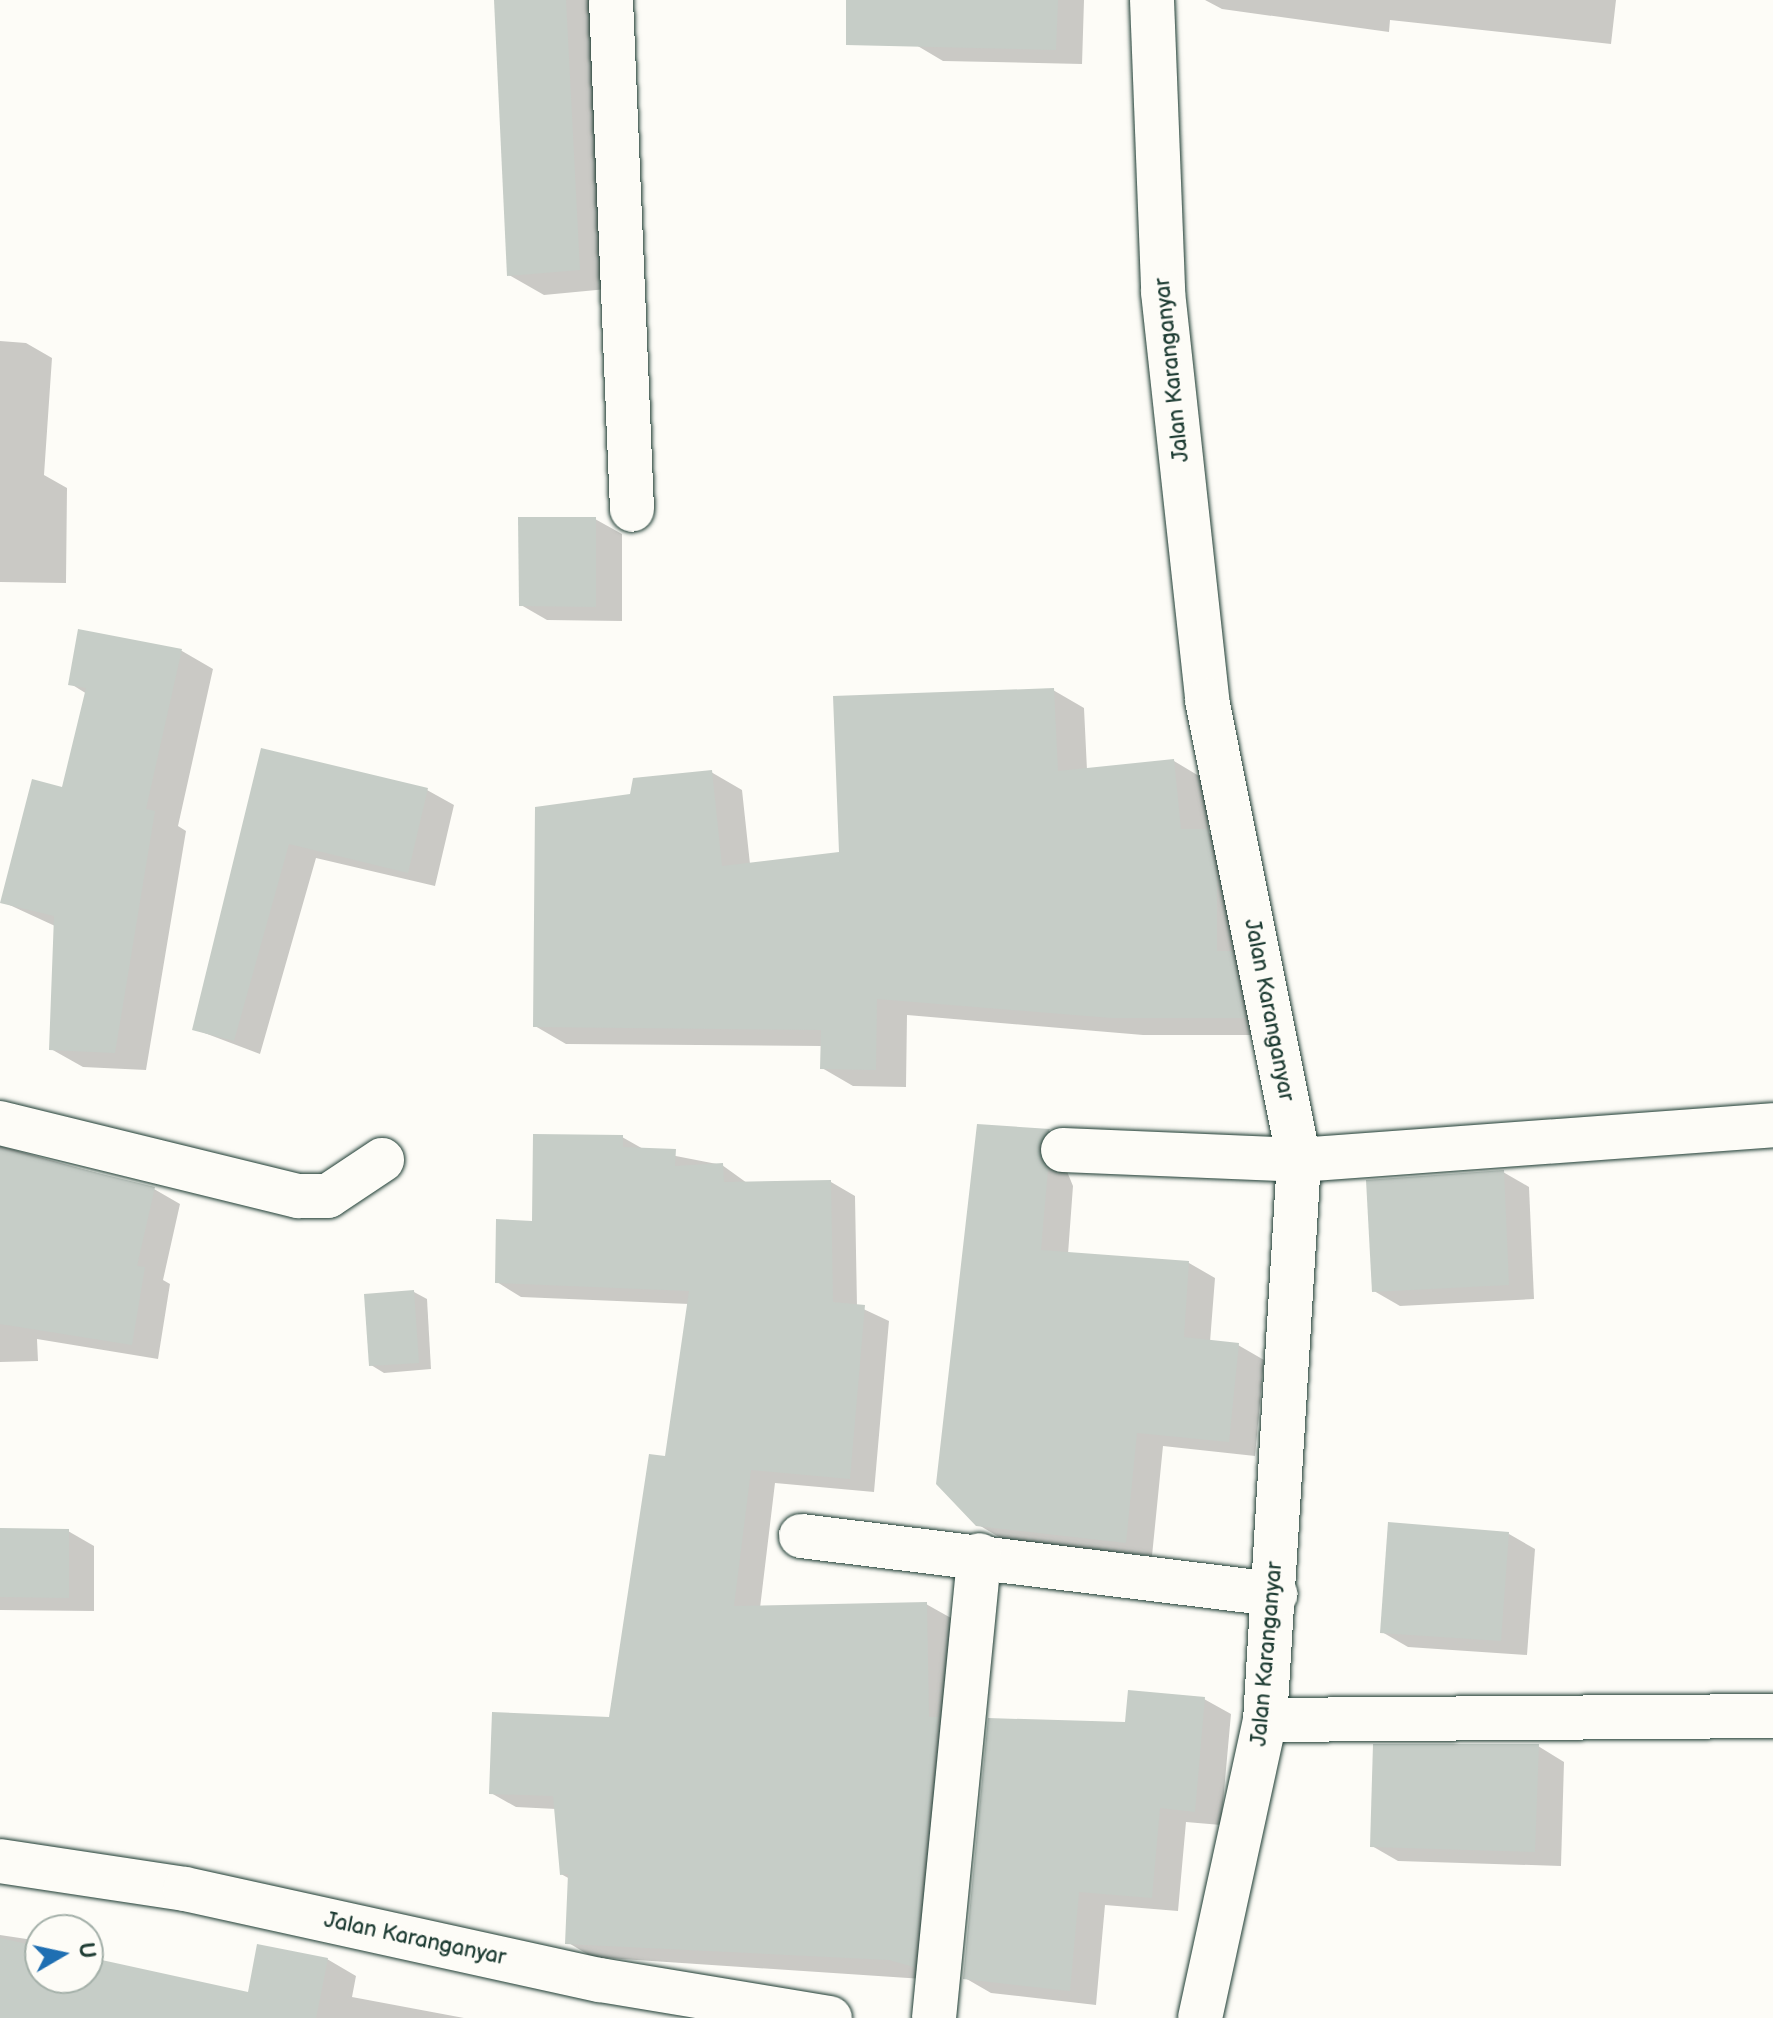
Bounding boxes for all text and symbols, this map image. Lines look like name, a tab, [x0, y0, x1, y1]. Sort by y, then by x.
street label: Jalan Karanganyar	[1149, 277, 1195, 463]
street label: Jalan Karanganyar	[1238, 917, 1300, 1103]
street label: Jalan Karanganyar	[1246, 1561, 1288, 1747]
street label: Jalan Karanganyar	[322, 1907, 508, 1971]
north arrow	[24, 1914, 104, 1994]
text: U	[72, 1941, 101, 1960]

